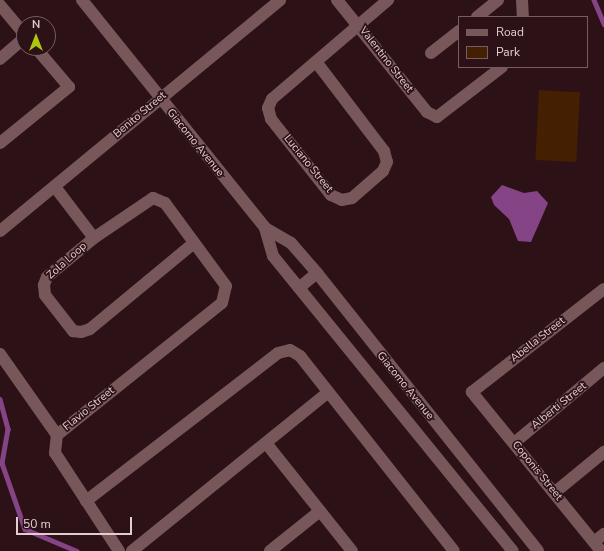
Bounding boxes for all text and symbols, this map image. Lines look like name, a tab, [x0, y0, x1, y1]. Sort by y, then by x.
north arrow	[16, 16, 56, 56]
legend	[458, 16, 588, 68]
text: N	[32, 17, 40, 32]
text: Road	[496, 24, 524, 40]
street label: Valentino Street	[356, 25, 416, 95]
text: Park	[496, 44, 520, 60]
street label: Benito Street	[111, 89, 169, 141]
street label: Giacomo Avenue	[164, 106, 226, 180]
street label: Luciano Street	[281, 132, 335, 196]
street label: Zola Loop	[44, 240, 90, 282]
street label: Abella Street	[508, 315, 568, 365]
street label: Giacomo Avenue	[374, 349, 436, 423]
street label: Alberti Street	[529, 380, 589, 432]
street label: Flavio Street	[61, 384, 117, 434]
street label: Coponis Street	[509, 439, 565, 503]
scale bar	[18, 509, 134, 535]
text: 50 m	[23, 516, 51, 532]

